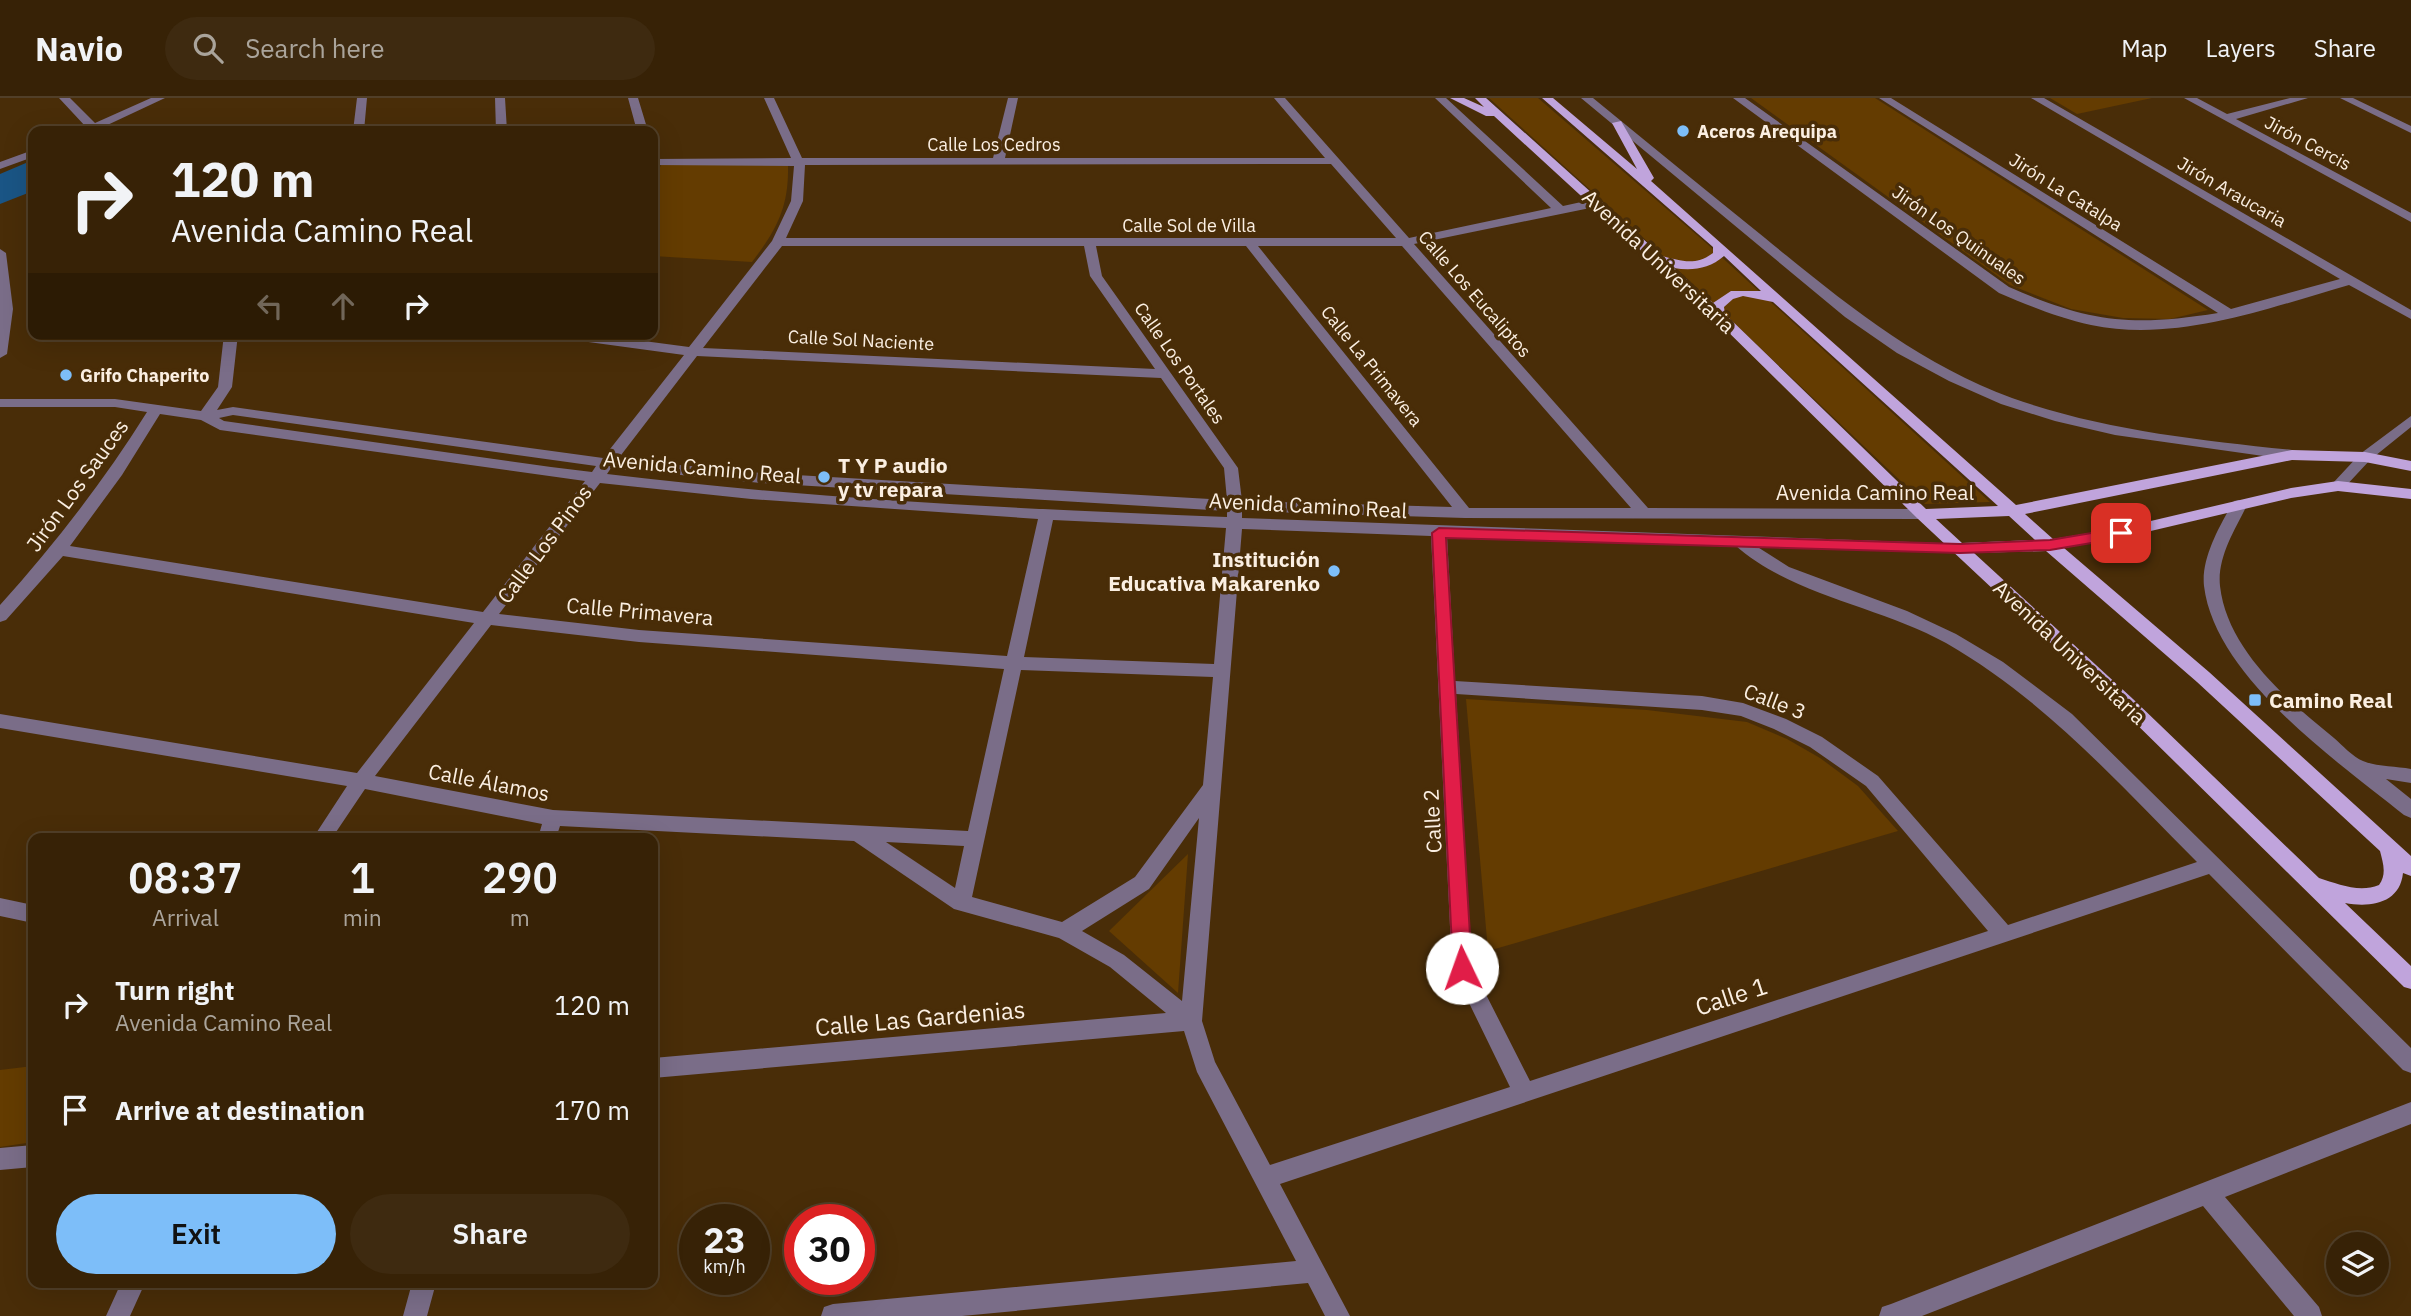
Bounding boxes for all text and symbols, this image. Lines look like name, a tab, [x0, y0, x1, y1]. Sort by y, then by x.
search box	[165, 17, 655, 80]
text: Navio	[35, 27, 123, 70]
icon: search	[189, 29, 227, 67]
text: Search here	[245, 31, 385, 65]
text: Map	[2121, 32, 2168, 64]
text: Layers	[2206, 32, 2276, 64]
text: Share	[2314, 32, 2376, 64]
street label: Jirón Cercis	[2261, 111, 2355, 175]
place label: Aceros Arequipa	[1697, 120, 1837, 143]
marker: Aceros Arequipa	[1675, 123, 1691, 139]
street label: Calle Los Cedros	[927, 133, 1061, 156]
text: 120 m	[171, 147, 315, 210]
street label: Jirón La Catalpa	[2005, 148, 2127, 236]
street label: Jirón Araucaria	[2173, 152, 2291, 233]
icon: right	[56, 154, 147, 245]
street label: Jirón Los Quinuales	[1888, 180, 2030, 290]
street label: Avenida Universitaria	[1577, 183, 1741, 339]
text: Avenida Camino Real	[171, 209, 473, 251]
street label: Calle Sol de Villa	[1122, 214, 1256, 237]
street label: Calle Los Eucaliptos	[1414, 226, 1536, 362]
icon: left	[251, 287, 289, 325]
icon: ahead	[324, 287, 362, 325]
icon: right	[397, 287, 435, 325]
street label: Calle Los Portales	[1129, 298, 1231, 428]
street label: Calle La Primavera	[1316, 301, 1428, 432]
street label: Calle Sol Naciente	[787, 325, 935, 355]
place label: Grifo Chaperito	[80, 364, 209, 387]
marker: Grifo Chaperito	[58, 367, 74, 383]
street label: Jirón Los Sauces	[20, 413, 134, 557]
street label: Avenida Camino Real	[602, 444, 802, 490]
place label: T Y P audio y tv repara	[838, 451, 948, 503]
marker: T Y P audio y tv repara	[816, 469, 832, 485]
street label: Avenida Camino Real	[1776, 478, 1974, 506]
street label: Calle Los Pinos	[490, 479, 598, 609]
street label: Avenida Camino Real	[1208, 486, 1408, 524]
pin	[2091, 503, 2151, 563]
icon: arrive	[2102, 514, 2140, 552]
place label: Institución Educativa Makarenko	[1108, 545, 1320, 597]
marker: Institución Educativa Makarenko	[1326, 563, 1342, 579]
street label: Avenida Universitaria	[1988, 574, 2152, 730]
street label: Calle Primavera	[565, 591, 715, 631]
street label: Calle 3	[1740, 676, 1810, 726]
place label: Camino Real	[2269, 686, 2393, 714]
marker: Camino Real	[2247, 692, 2263, 708]
street label: Calle Álamos	[426, 757, 552, 807]
street label: Calle 2	[1416, 788, 1448, 854]
text: 08:37	[128, 850, 243, 905]
text: 1	[350, 850, 375, 905]
text: 290	[482, 850, 558, 905]
text: Arrival	[152, 902, 219, 932]
text: min	[343, 902, 382, 932]
text: m	[510, 902, 530, 932]
position arrow	[1425, 931, 1499, 1005]
street label: Calle 1	[1691, 969, 1771, 1023]
text: Turn right	[115, 973, 234, 1007]
icon: right	[56, 986, 94, 1024]
text: 120 m	[554, 988, 630, 1022]
street label: Calle Las Gardenias	[813, 993, 1027, 1043]
text: Avenida Camino Real	[115, 1007, 332, 1037]
icon: arrive	[56, 1091, 94, 1129]
text: Arrive at destination	[115, 1093, 365, 1127]
text: 170 m	[554, 1093, 630, 1127]
button: Exit	[56, 1194, 336, 1274]
button: Share	[350, 1194, 630, 1274]
speed limit sign: 30	[784, 1204, 875, 1295]
text: 23	[703, 1217, 746, 1263]
map controls	[2326, 1232, 2389, 1295]
button: layers	[2326, 1232, 2389, 1295]
text: km/h	[703, 1255, 746, 1278]

